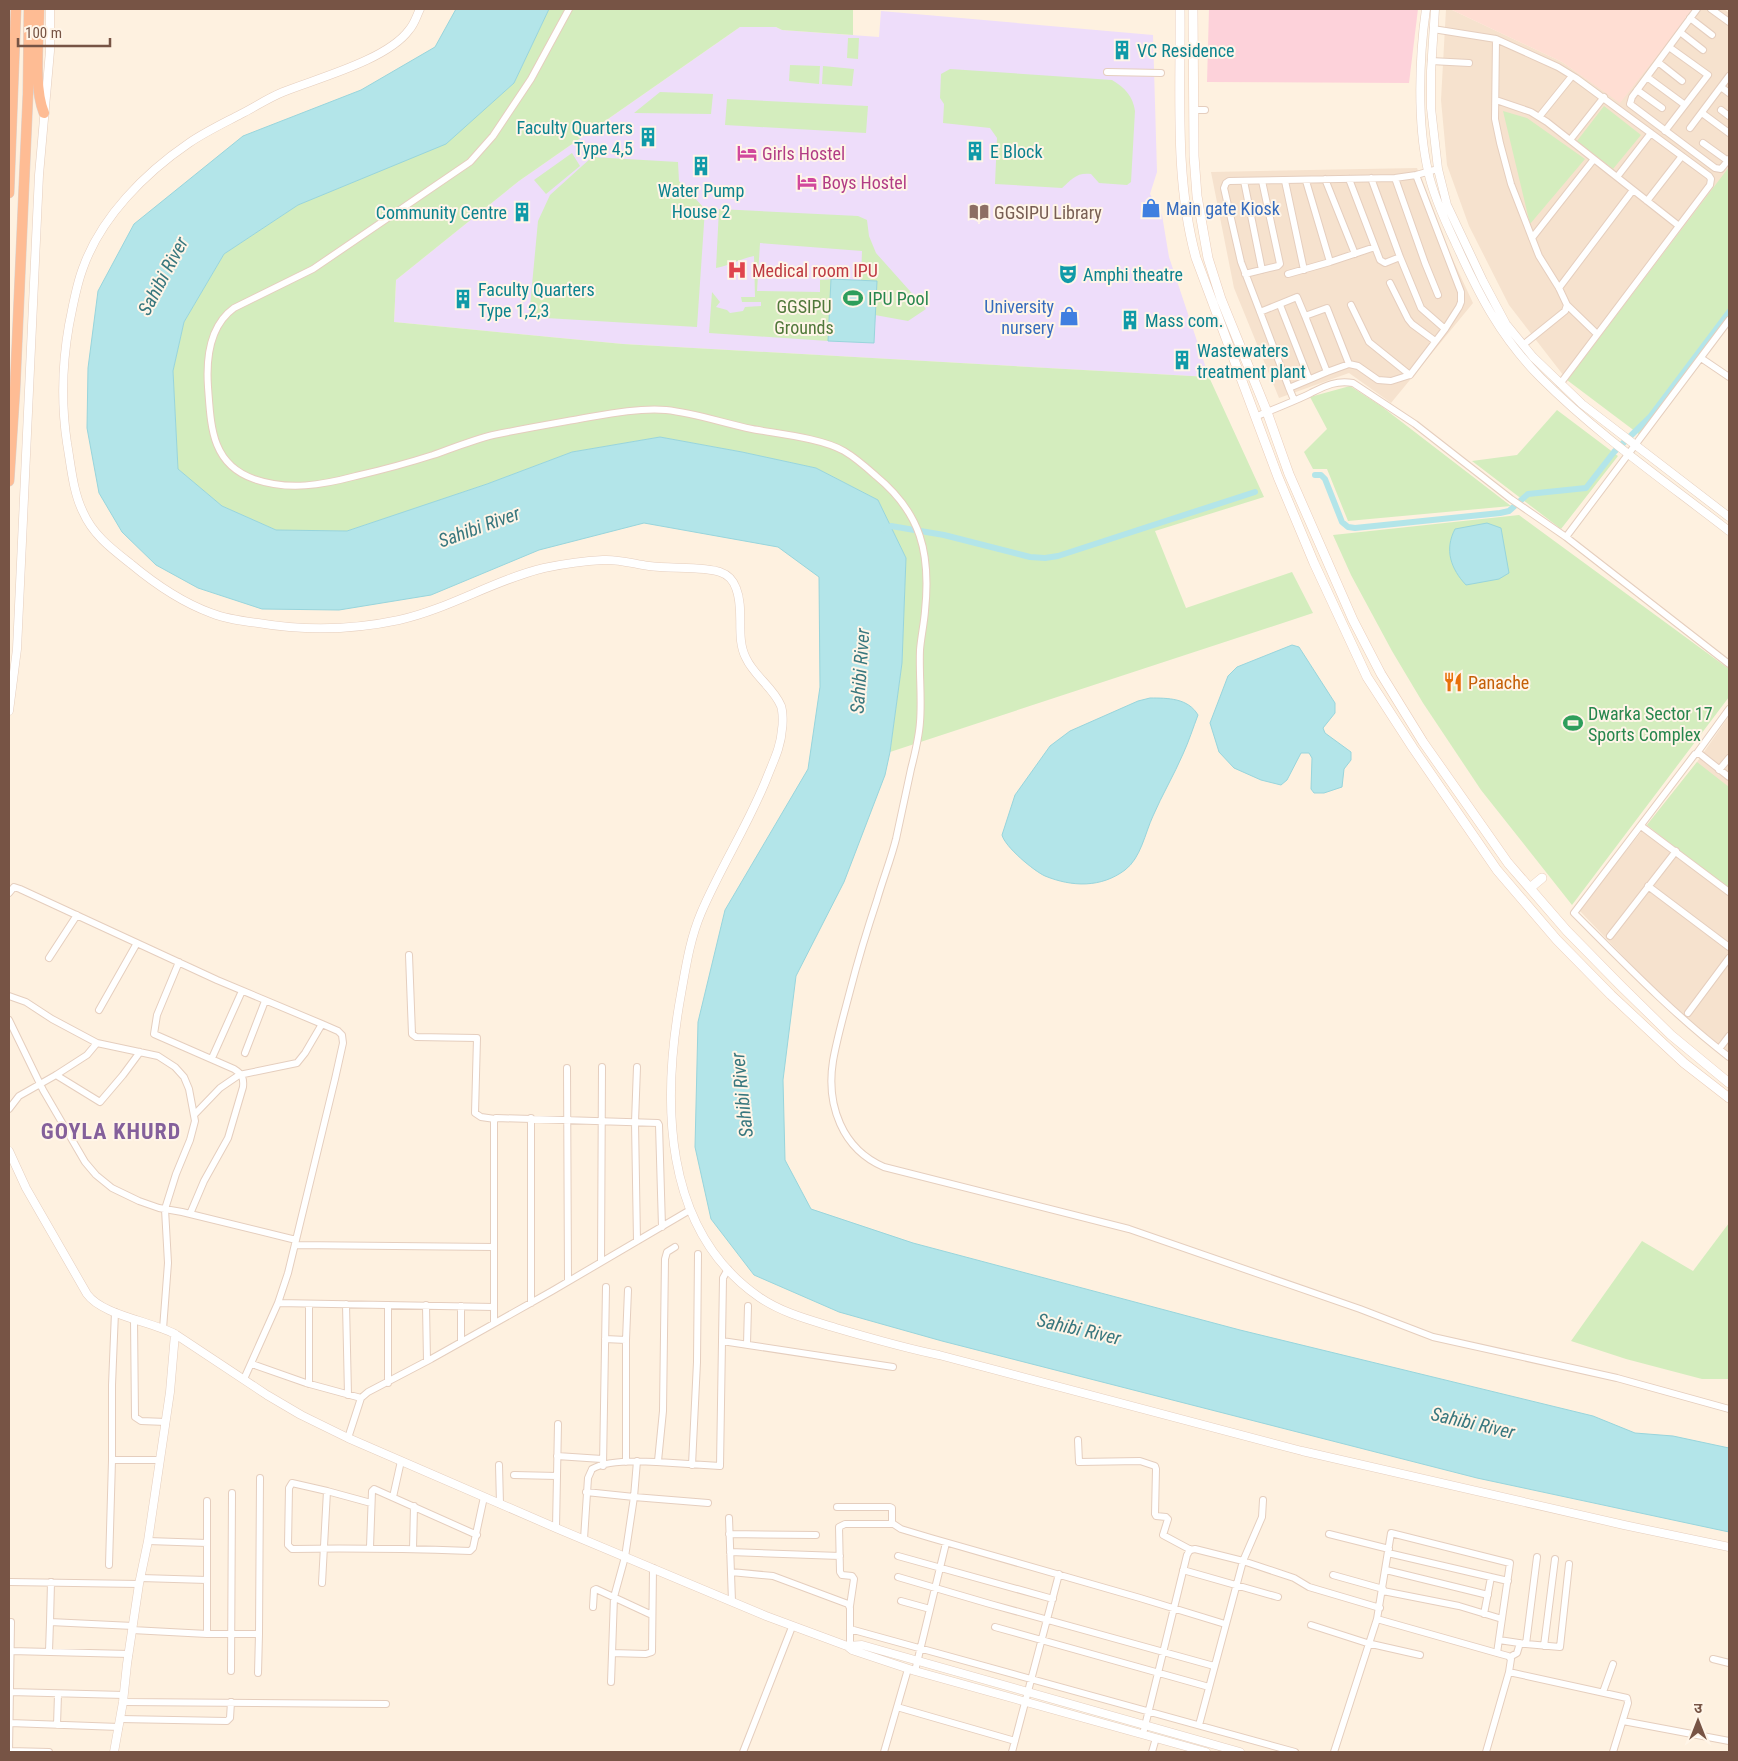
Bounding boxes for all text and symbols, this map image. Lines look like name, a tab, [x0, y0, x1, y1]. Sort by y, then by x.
scale bar	[18, 15, 110, 47]
text: 100 m	[25, 24, 62, 42]
building icon: VC Residence	[1111, 39, 1133, 61]
place label: VC Residence	[1137, 40, 1234, 61]
place label: Faculty Quarters Type 4,5	[516, 117, 633, 159]
building icon: Faculty Quarters Type 4,5	[637, 126, 659, 148]
building icon: E Block	[964, 140, 986, 162]
place label: E Block	[990, 141, 1043, 162]
hotel icon: Girls Hostel	[736, 142, 758, 164]
place label: Girls Hostel	[762, 143, 845, 164]
building icon: Water Pump House 2	[690, 155, 712, 177]
hotel icon: Boys Hostel	[796, 171, 818, 193]
place label: Boys Hostel	[822, 172, 907, 193]
place label: Water Pump House 2	[658, 180, 744, 222]
shop icon: Main gate Kiosk	[1140, 197, 1162, 219]
place label: Main gate Kiosk	[1166, 198, 1280, 219]
building icon: Community Centre	[511, 201, 533, 223]
library icon: GGSIPU Library	[968, 201, 990, 223]
place label: Community Centre	[376, 202, 507, 223]
place label: GGSIPU Library	[994, 202, 1102, 223]
water label: Sahibi River	[133, 233, 193, 319]
hospital icon: Medical room IPU	[726, 259, 748, 281]
place label: Medical room IPU	[752, 260, 878, 281]
theatre icon: Amphi theatre	[1057, 263, 1079, 285]
place label: Amphi theatre	[1083, 264, 1183, 285]
place label: Faculty Quarters Type 1,2,3	[478, 279, 595, 321]
sports icon: IPU Pool	[842, 287, 864, 309]
building icon: Faculty Quarters Type 1,2,3	[452, 288, 474, 310]
place label: IPU Pool	[868, 288, 929, 309]
park label: GGSIPU Grounds	[774, 296, 834, 338]
place label: University nursery	[984, 296, 1054, 338]
shop icon: University nursery	[1058, 305, 1080, 327]
building icon: Mass com.	[1119, 309, 1141, 331]
place label: Mass com.	[1145, 310, 1223, 331]
place label: Wastewaters treatment plant	[1197, 340, 1306, 382]
building icon: Wastewaters treatment plant	[1171, 349, 1193, 371]
water label: Sahibi River	[435, 501, 523, 552]
water label: Sahibi River	[846, 627, 874, 714]
restaurant icon: Panache	[1442, 671, 1464, 693]
place label: Panache	[1468, 672, 1529, 693]
place label: Dwarka Sector 17 Sports Complex	[1588, 703, 1713, 745]
sports icon: Dwarka Sector 17 Sports Complex	[1562, 712, 1584, 734]
water label: Sahibi River	[726, 1051, 758, 1139]
district label: GOYLA KHURD	[41, 1119, 181, 1144]
water label: Sahibi River	[1035, 1308, 1123, 1350]
water label: Sahibi River	[1429, 1402, 1517, 1444]
north arrow	[1673, 1696, 1723, 1746]
text: उ	[1694, 1700, 1703, 1716]

